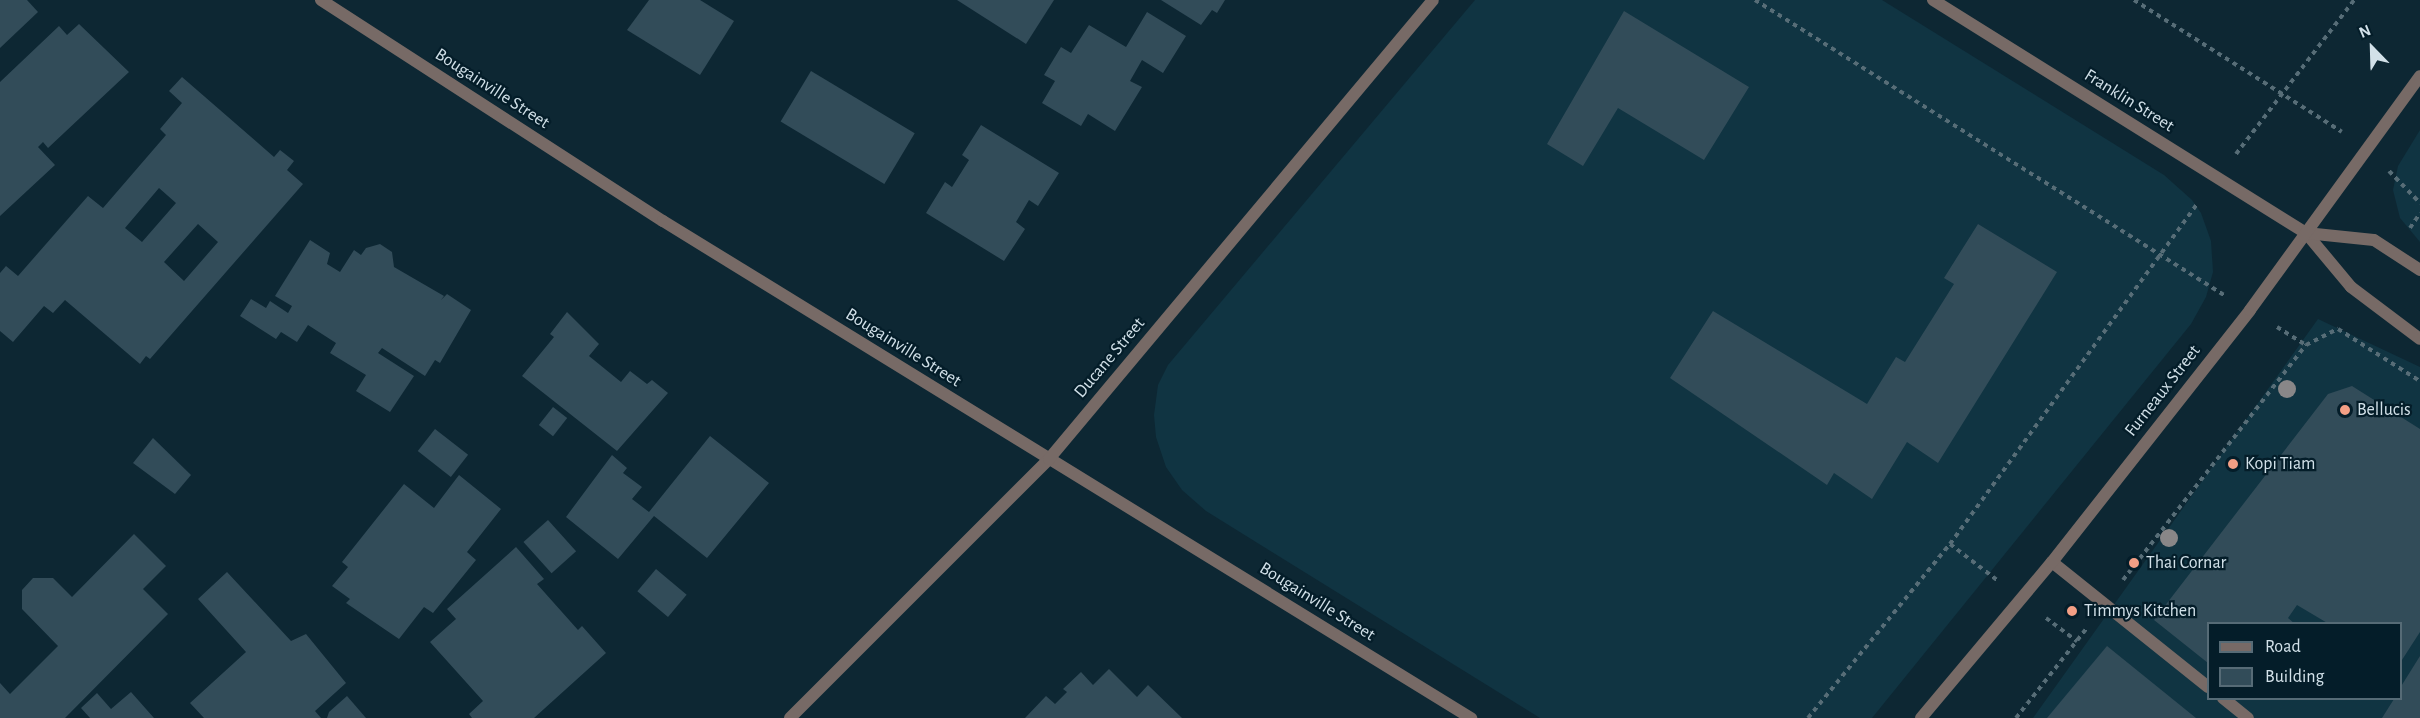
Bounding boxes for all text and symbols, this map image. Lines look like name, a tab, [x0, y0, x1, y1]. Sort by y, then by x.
north arrow	[2342, 18, 2402, 78]
text: N	[2357, 22, 2373, 41]
street label: Bougainville Street	[431, 44, 553, 134]
street label: Franklin Street	[2080, 65, 2178, 137]
street label: Bougainville Street	[841, 304, 965, 392]
street label: Ducane Street	[1070, 313, 1150, 403]
street label: Furneaux Street	[2121, 341, 2205, 441]
place label: Bellucis	[2357, 399, 2411, 421]
marker: Bellucis	[2338, 403, 2352, 417]
place label: Kopi Tiam	[2245, 453, 2315, 475]
marker: Kopi Tiam	[2226, 457, 2240, 471]
place label: Thai Cornar	[2146, 552, 2226, 574]
marker: Thai Cornar	[2127, 556, 2141, 570]
street label: Bougainville Street	[1255, 558, 1379, 646]
place label: Timmys Kitchen	[2084, 600, 2196, 622]
marker: Timmys Kitchen	[2065, 604, 2079, 618]
legend	[2207, 622, 2402, 700]
text: Road	[2265, 638, 2301, 656]
text: Building	[2265, 668, 2324, 686]

